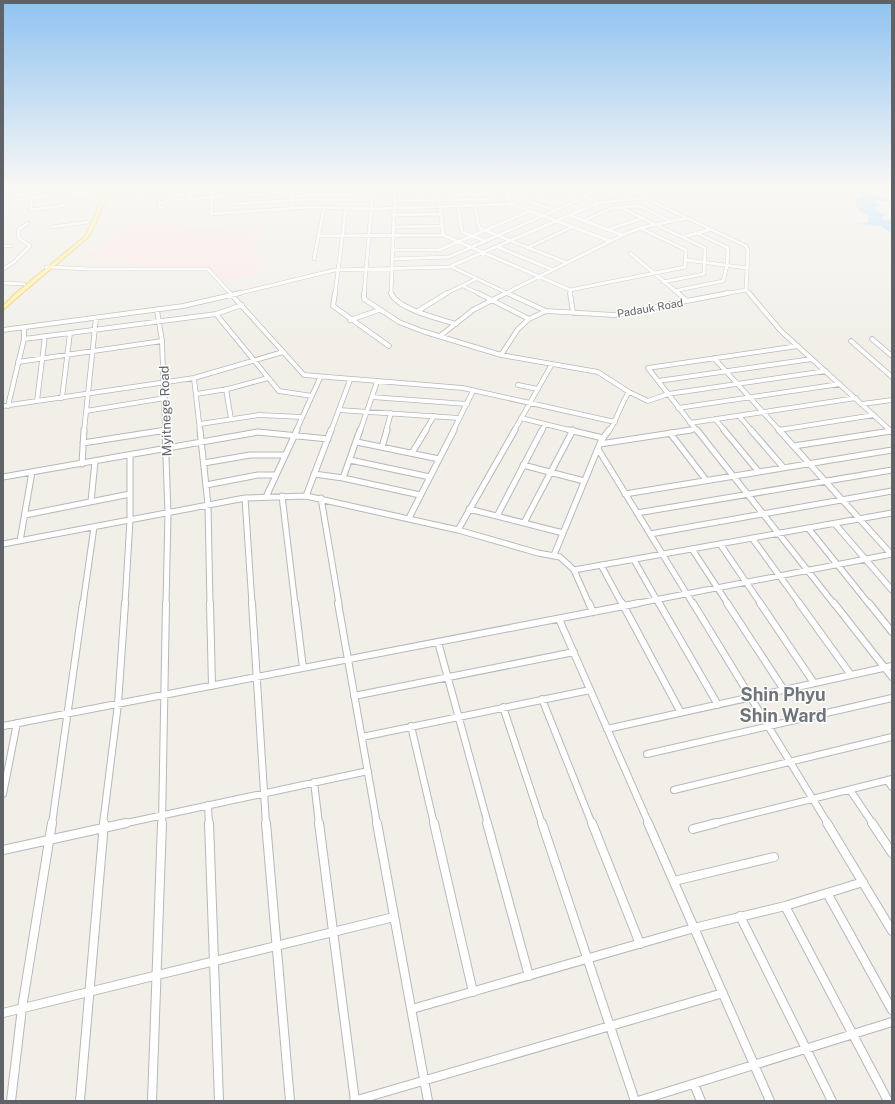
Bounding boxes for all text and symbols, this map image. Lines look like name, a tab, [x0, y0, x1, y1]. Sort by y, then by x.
street label: Padauk Road	[616, 296, 684, 320]
street label: Myitnege Road	[156, 365, 175, 457]
district label: Shin Phyu Shin Ward	[739, 684, 827, 726]

